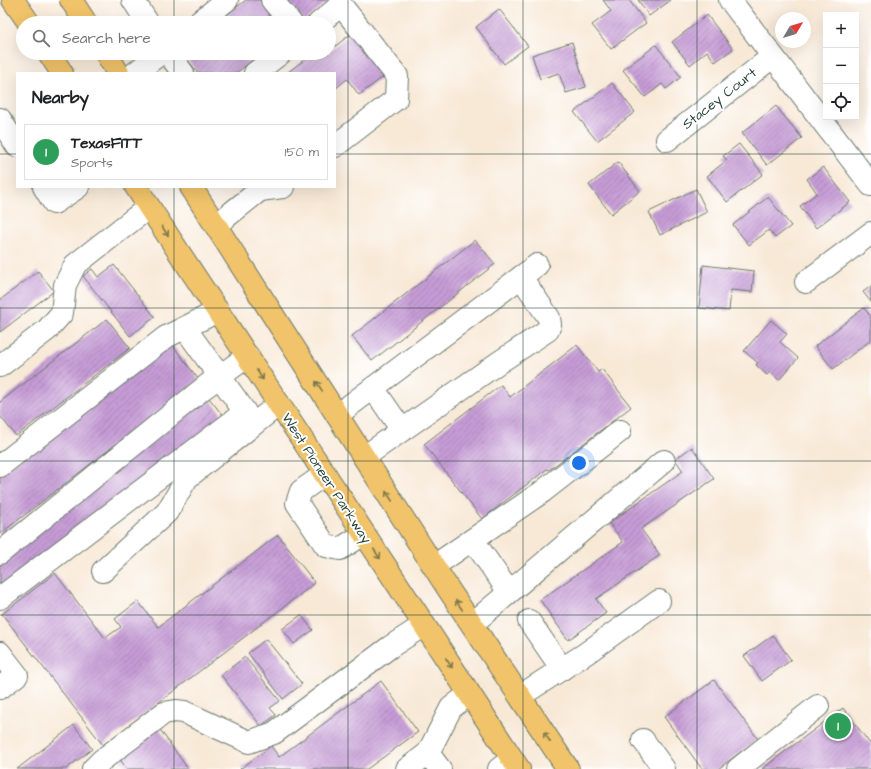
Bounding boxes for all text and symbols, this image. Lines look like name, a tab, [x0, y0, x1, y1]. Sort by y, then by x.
north arrow	[775, 12, 811, 48]
map controls	[823, 12, 859, 120]
button: +	[823, 12, 859, 48]
search box	[16, 16, 336, 60]
icon: search	[30, 27, 52, 49]
text: Search here	[62, 28, 151, 49]
button: −	[823, 48, 859, 84]
street label: Stacey Court	[678, 63, 761, 134]
button: locate	[823, 84, 859, 120]
text: Nearby	[32, 86, 89, 110]
text: TexasFITT	[71, 133, 142, 154]
text: 1	[45, 143, 47, 161]
text: 150 m	[285, 143, 319, 161]
text: Sports	[71, 154, 113, 172]
one-way arrow	[161, 226, 170, 237]
one-way arrow	[256, 369, 264, 380]
one-way arrow	[315, 381, 323, 392]
street label: West Pioneer Parkway	[276, 409, 376, 548]
your location	[569, 453, 589, 473]
one-way arrow	[385, 491, 393, 502]
one-way arrow	[374, 548, 382, 560]
one-way arrow	[455, 600, 463, 611]
one-way arrow	[445, 657, 453, 668]
pin: 1	[825, 711, 851, 741]
one-way arrow	[543, 731, 551, 742]

